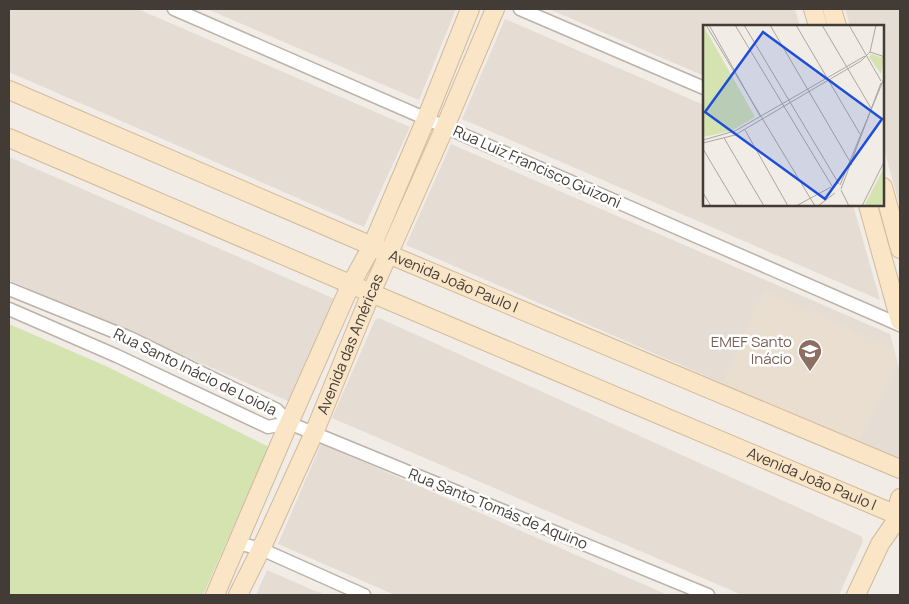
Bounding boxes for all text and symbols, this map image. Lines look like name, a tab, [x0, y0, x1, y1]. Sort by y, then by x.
inset map	[703, 25, 884, 206]
street label: Rua Luiz Francisco Guizoni	[450, 120, 624, 213]
street label: Avenida João Paulo I	[386, 245, 522, 318]
street label: Avenida das Américas	[312, 270, 388, 417]
street label: Rua Santo Inácio de Loiola	[110, 323, 280, 420]
place label: EMEF Santo Inácio	[711, 331, 792, 369]
school or university icon: EMEF Santo Inácio	[797, 338, 823, 372]
street label: Avenida João Paulo I	[744, 442, 880, 515]
street label: Rua Santo Tomás de Aquino	[405, 463, 591, 554]

